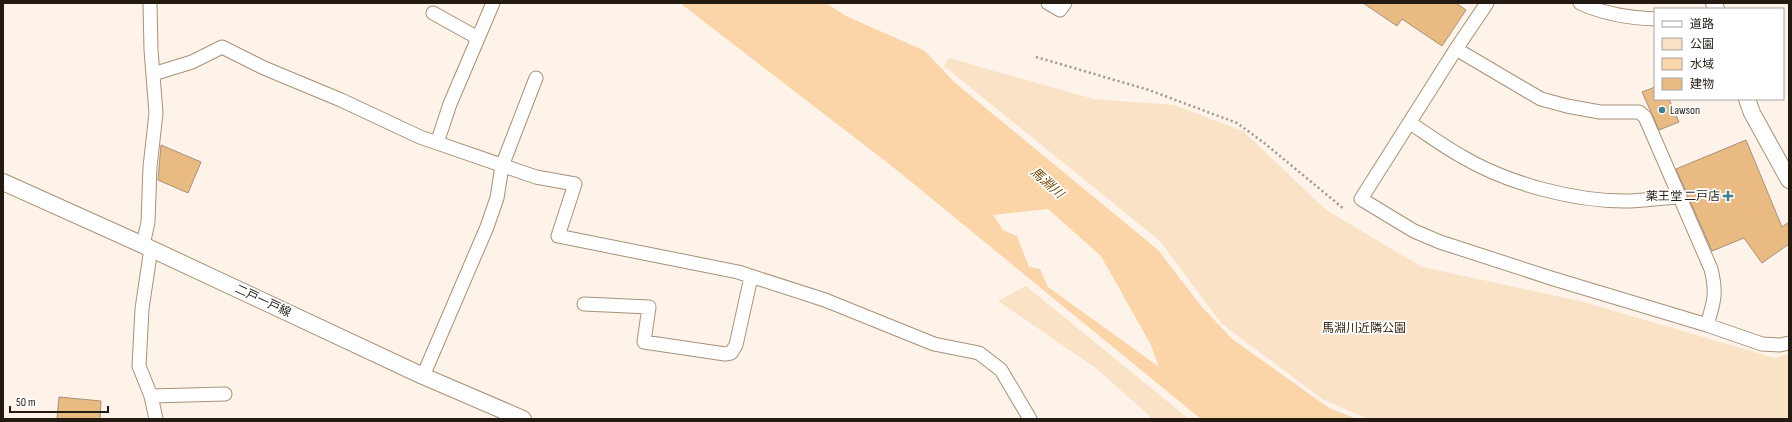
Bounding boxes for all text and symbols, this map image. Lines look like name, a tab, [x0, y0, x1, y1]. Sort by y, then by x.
legend	[1654, 8, 1784, 100]
text: 道路	[1690, 17, 1714, 32]
text: 公園	[1690, 37, 1714, 52]
text: 水域	[1690, 57, 1714, 72]
text: 建物	[1690, 77, 1714, 92]
place label: Lawson	[1670, 103, 1700, 118]
marker: Lawson	[1657, 105, 1667, 115]
water label: 馬淵川	[1027, 164, 1068, 203]
place label: 薬王堂 二戸店	[1646, 189, 1720, 204]
marker: 薬王堂 二戸店	[1723, 191, 1733, 201]
street label: 二戸一戸線	[233, 282, 293, 320]
park label: 馬淵川近隣公園	[1322, 321, 1406, 336]
scale bar	[10, 388, 108, 414]
text: 50 m	[16, 395, 36, 410]

